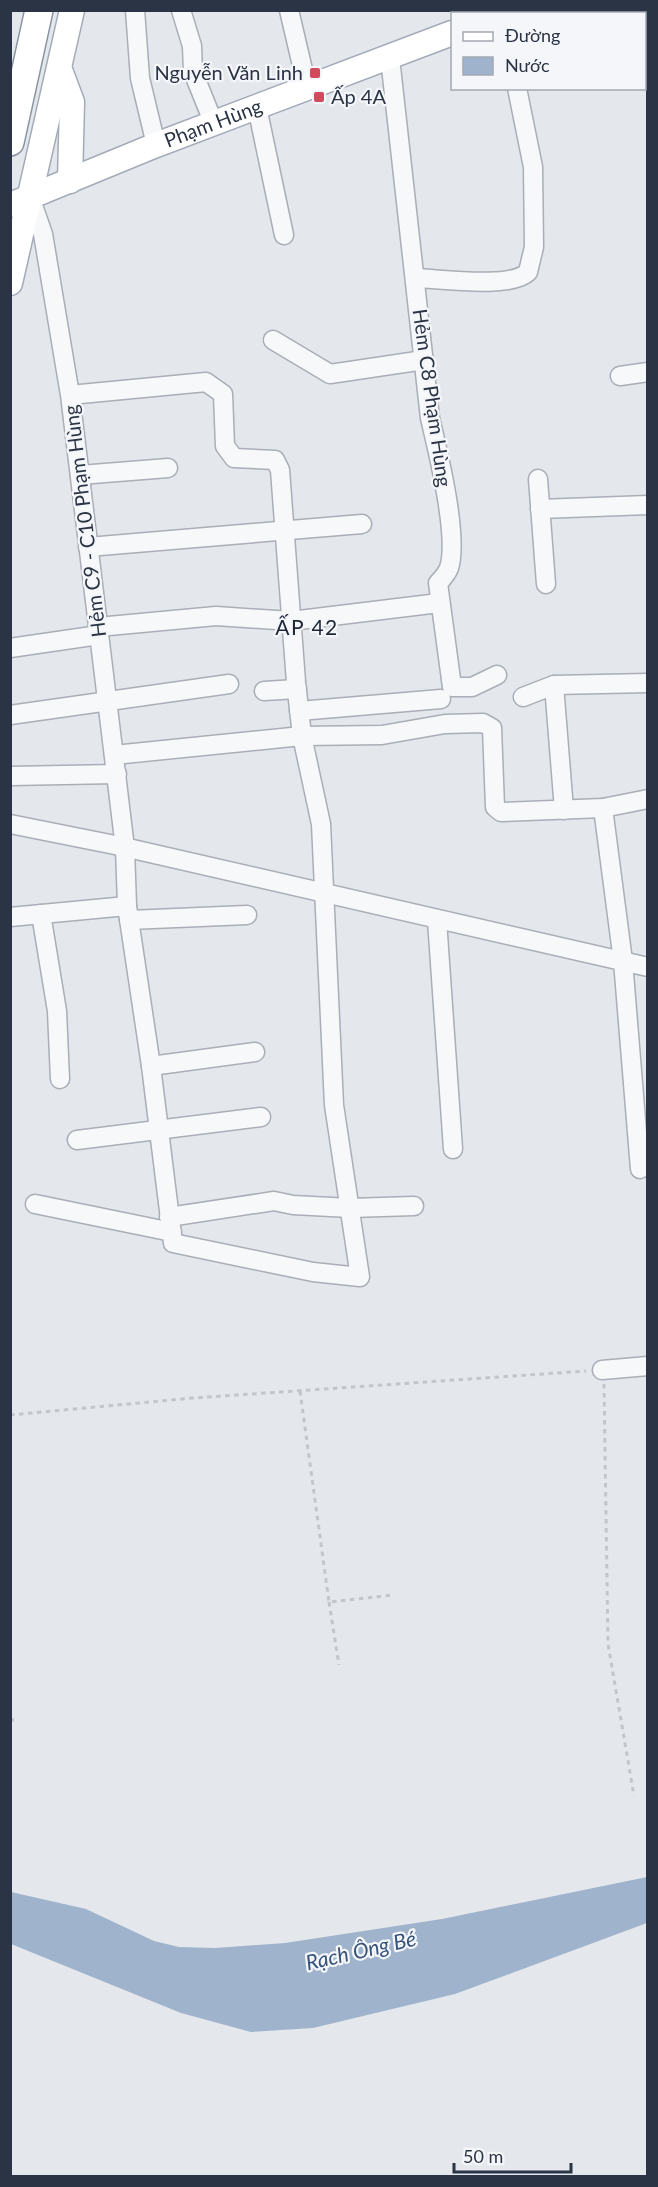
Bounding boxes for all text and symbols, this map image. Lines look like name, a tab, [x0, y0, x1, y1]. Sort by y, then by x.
legend	[451, 12, 646, 90]
text: Đường	[505, 24, 560, 46]
text: Nước	[505, 54, 550, 76]
place label: Nguyễn Văn Linh	[155, 60, 303, 84]
marker: Nguyễn Văn Linh	[308, 66, 322, 80]
place label: Ấp 4A	[331, 84, 386, 108]
marker: Ấp 4A	[312, 90, 326, 104]
street label: Phạm Hùng	[161, 93, 265, 152]
street label: Hẻm C8 Phạm Hùng	[409, 307, 457, 488]
street label: Hẻm C9 - C10 Phạm Hùng	[58, 404, 110, 639]
district label: ẤP 42	[275, 614, 339, 639]
water label: Rạch Ông Bé	[303, 1925, 418, 1974]
scale bar	[454, 2136, 571, 2174]
text: 50 m	[463, 2145, 503, 2167]

